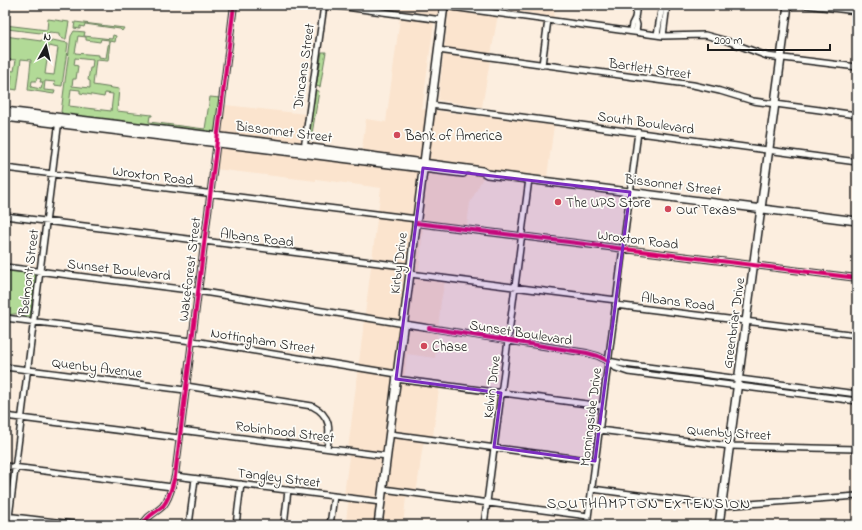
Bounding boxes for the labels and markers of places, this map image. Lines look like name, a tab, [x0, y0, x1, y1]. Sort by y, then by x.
place label: Bank of America	[404, 126, 502, 147]
marker: Bank of America	[392, 130, 402, 140]
place label: The UPS Store	[566, 193, 651, 214]
marker: The UPS Store	[553, 197, 563, 207]
place label: Our Texas	[676, 200, 736, 221]
marker: Our Texas	[663, 204, 673, 214]
place label: Chase	[432, 337, 468, 358]
marker: Chase	[419, 341, 429, 351]

